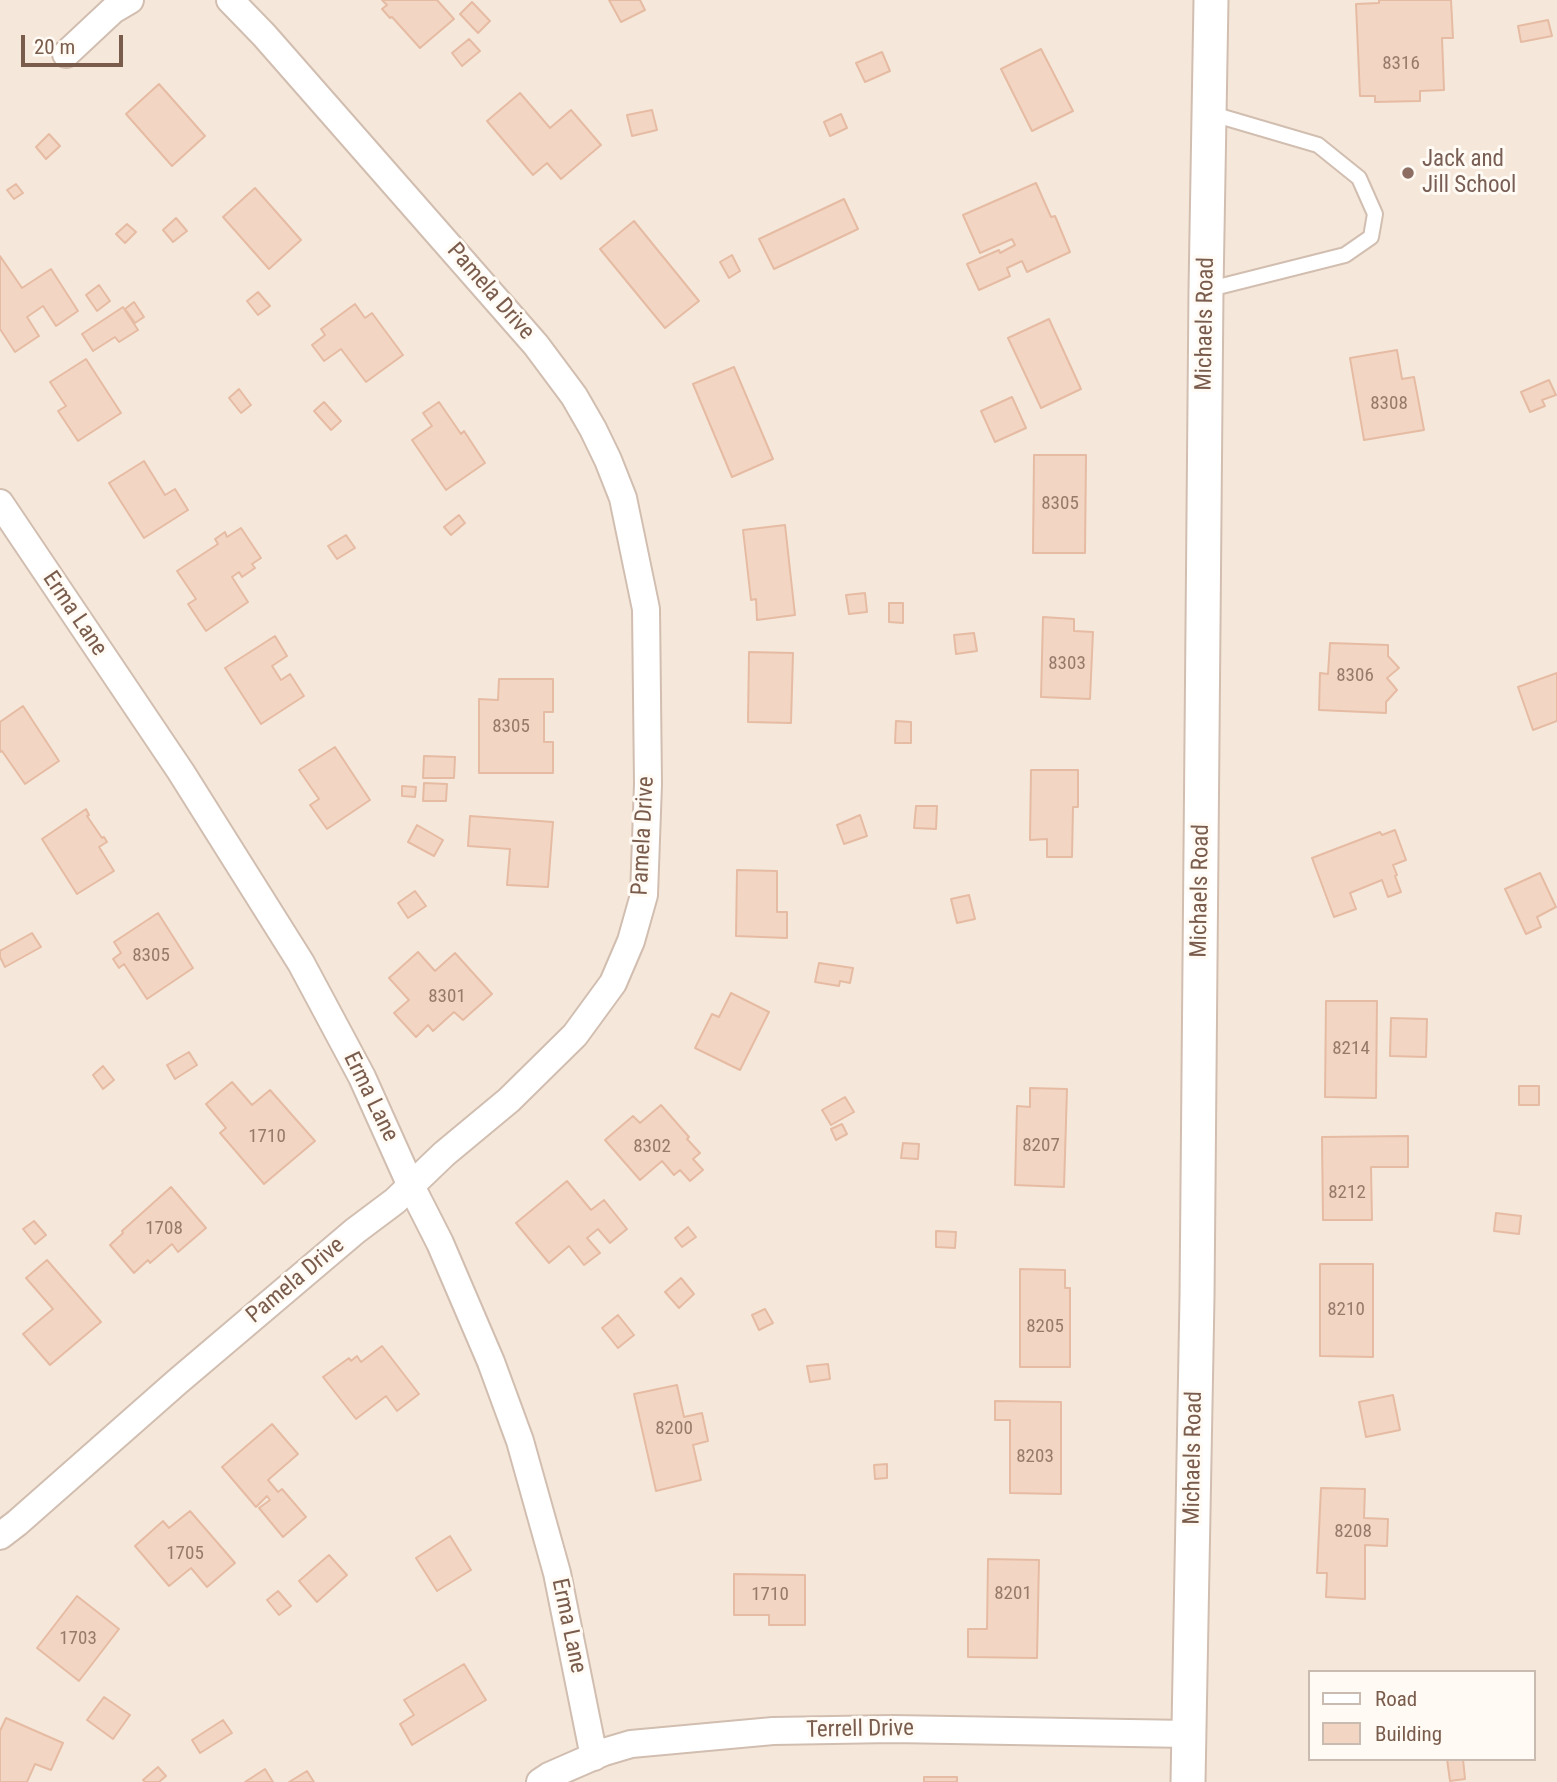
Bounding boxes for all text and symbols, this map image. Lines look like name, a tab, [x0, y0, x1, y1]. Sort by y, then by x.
scale bar	[24, 21, 126, 65]
text: 20 m	[34, 35, 75, 59]
house number: 8316	[1382, 53, 1420, 75]
place label: Jack and Jill School	[1422, 146, 1516, 200]
marker: Jack and Jill School	[1400, 165, 1416, 181]
street label: Pamela Drive	[440, 238, 540, 346]
street label: Michaels Road	[1191, 257, 1221, 391]
house number: 8308	[1370, 393, 1408, 415]
house number: 8305	[1041, 493, 1079, 515]
street label: Erma Lane	[36, 567, 112, 661]
house number: 8303	[1048, 653, 1086, 675]
house number: 8306	[1336, 665, 1374, 687]
house number: 8305	[492, 716, 530, 738]
street label: Pamela Drive	[627, 776, 661, 896]
street label: Michaels Road	[1186, 824, 1216, 958]
house number: 8305	[132, 945, 170, 967]
house number: 8301	[428, 986, 466, 1008]
house number: 8214	[1332, 1038, 1370, 1060]
street label: Erma Lane	[337, 1048, 403, 1146]
house number: 1710	[248, 1126, 286, 1148]
house number: 8207	[1022, 1135, 1060, 1157]
house number: 8302	[633, 1136, 671, 1158]
house number: 8212	[1328, 1182, 1366, 1204]
house number: 1708	[145, 1218, 183, 1240]
street label: Pamela Drive	[241, 1232, 351, 1330]
house number: 8210	[1327, 1299, 1365, 1321]
house number: 8205	[1026, 1316, 1064, 1338]
street label: Michaels Road	[1179, 1391, 1209, 1525]
house number: 8200	[655, 1418, 693, 1440]
house number: 8203	[1016, 1446, 1054, 1468]
house number: 8208	[1334, 1521, 1372, 1543]
house number: 1705	[166, 1543, 204, 1565]
street label: Erma Lane	[545, 1576, 591, 1676]
house number: 8201	[994, 1583, 1032, 1605]
house number: 1710	[751, 1584, 789, 1606]
house number: 1703	[59, 1628, 97, 1650]
legend	[1308, 1670, 1536, 1761]
text: Road	[1375, 1687, 1417, 1711]
street label: Terrell Drive	[806, 1715, 914, 1745]
text: Building	[1375, 1722, 1442, 1746]

